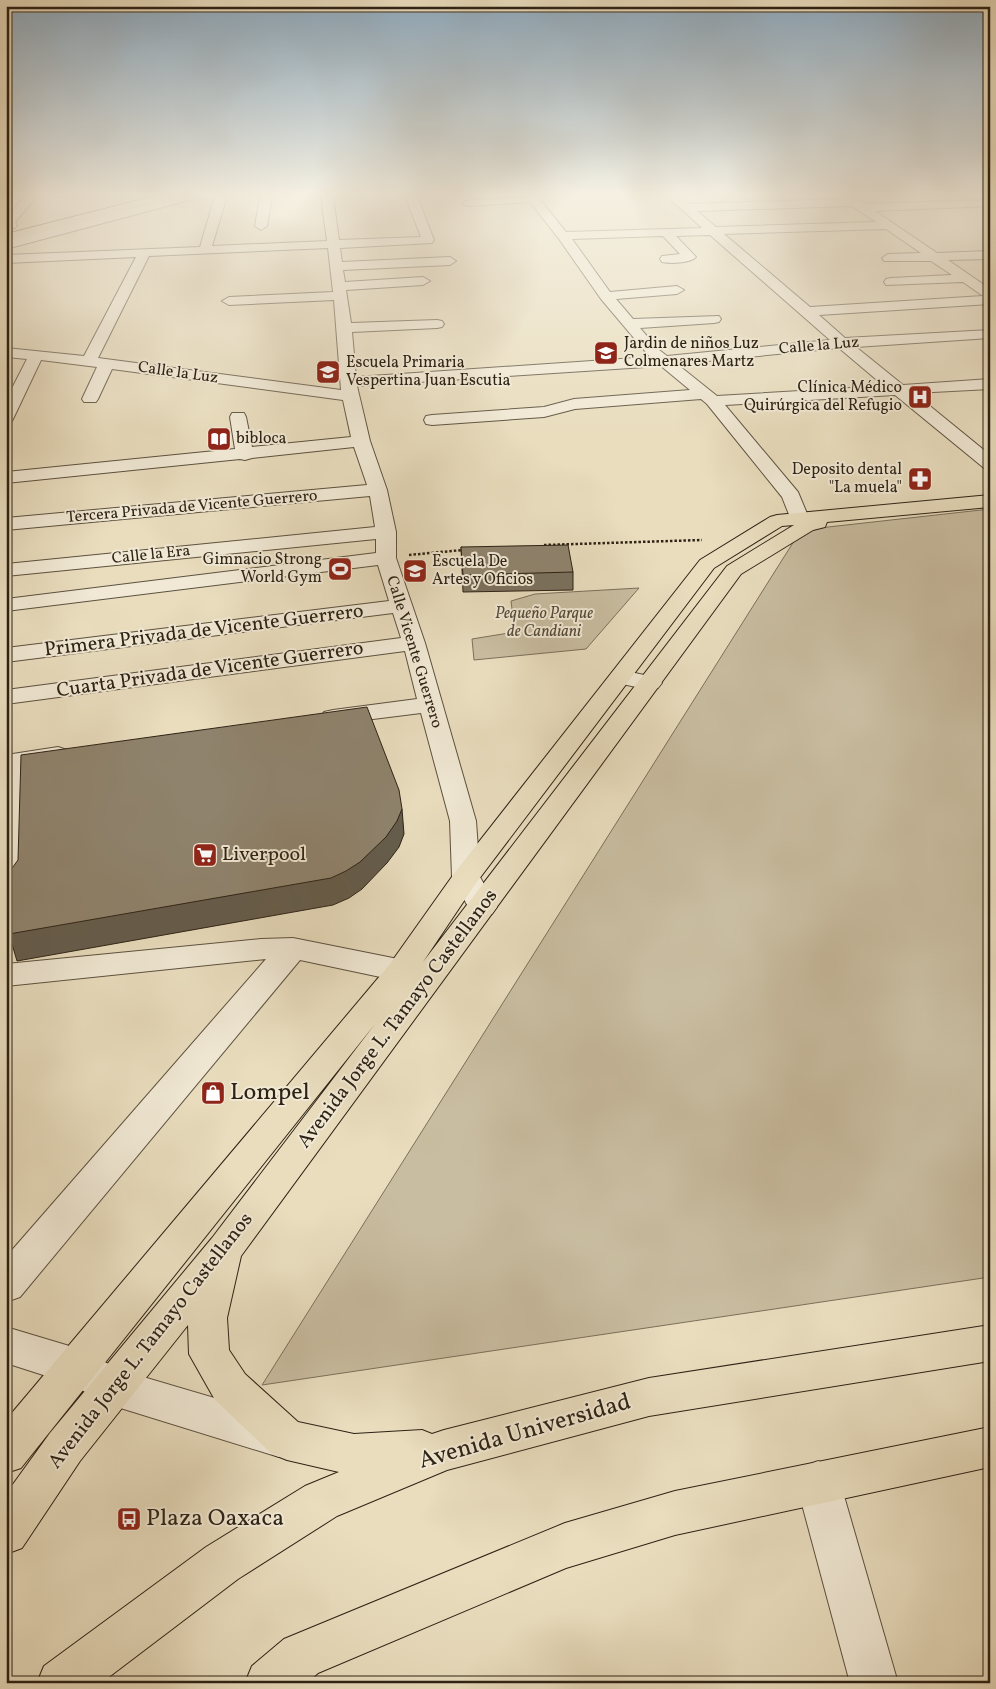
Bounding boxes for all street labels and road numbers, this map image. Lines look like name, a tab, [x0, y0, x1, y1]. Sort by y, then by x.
street label: Calle la Luz	[778, 332, 860, 360]
street label: Calle la Luz	[136, 356, 220, 390]
street label: Tercera Privada de Vicente Guerrero	[66, 485, 318, 529]
street label: Calle la Era	[111, 540, 191, 570]
street label: Calle Vicente Guerrero	[380, 573, 448, 731]
street label: Primera Privada de Vicente Guerrero	[43, 598, 365, 664]
street label: Cuarta Privada de Vicente Guerrero	[55, 635, 365, 705]
street label: Avenida Jorge L. Tamayo Castellanos	[291, 883, 505, 1155]
street label: Avenida Jorge L. Tamayo Castellanos	[42, 1207, 260, 1475]
street label: Avenida Universidad	[415, 1385, 635, 1479]

